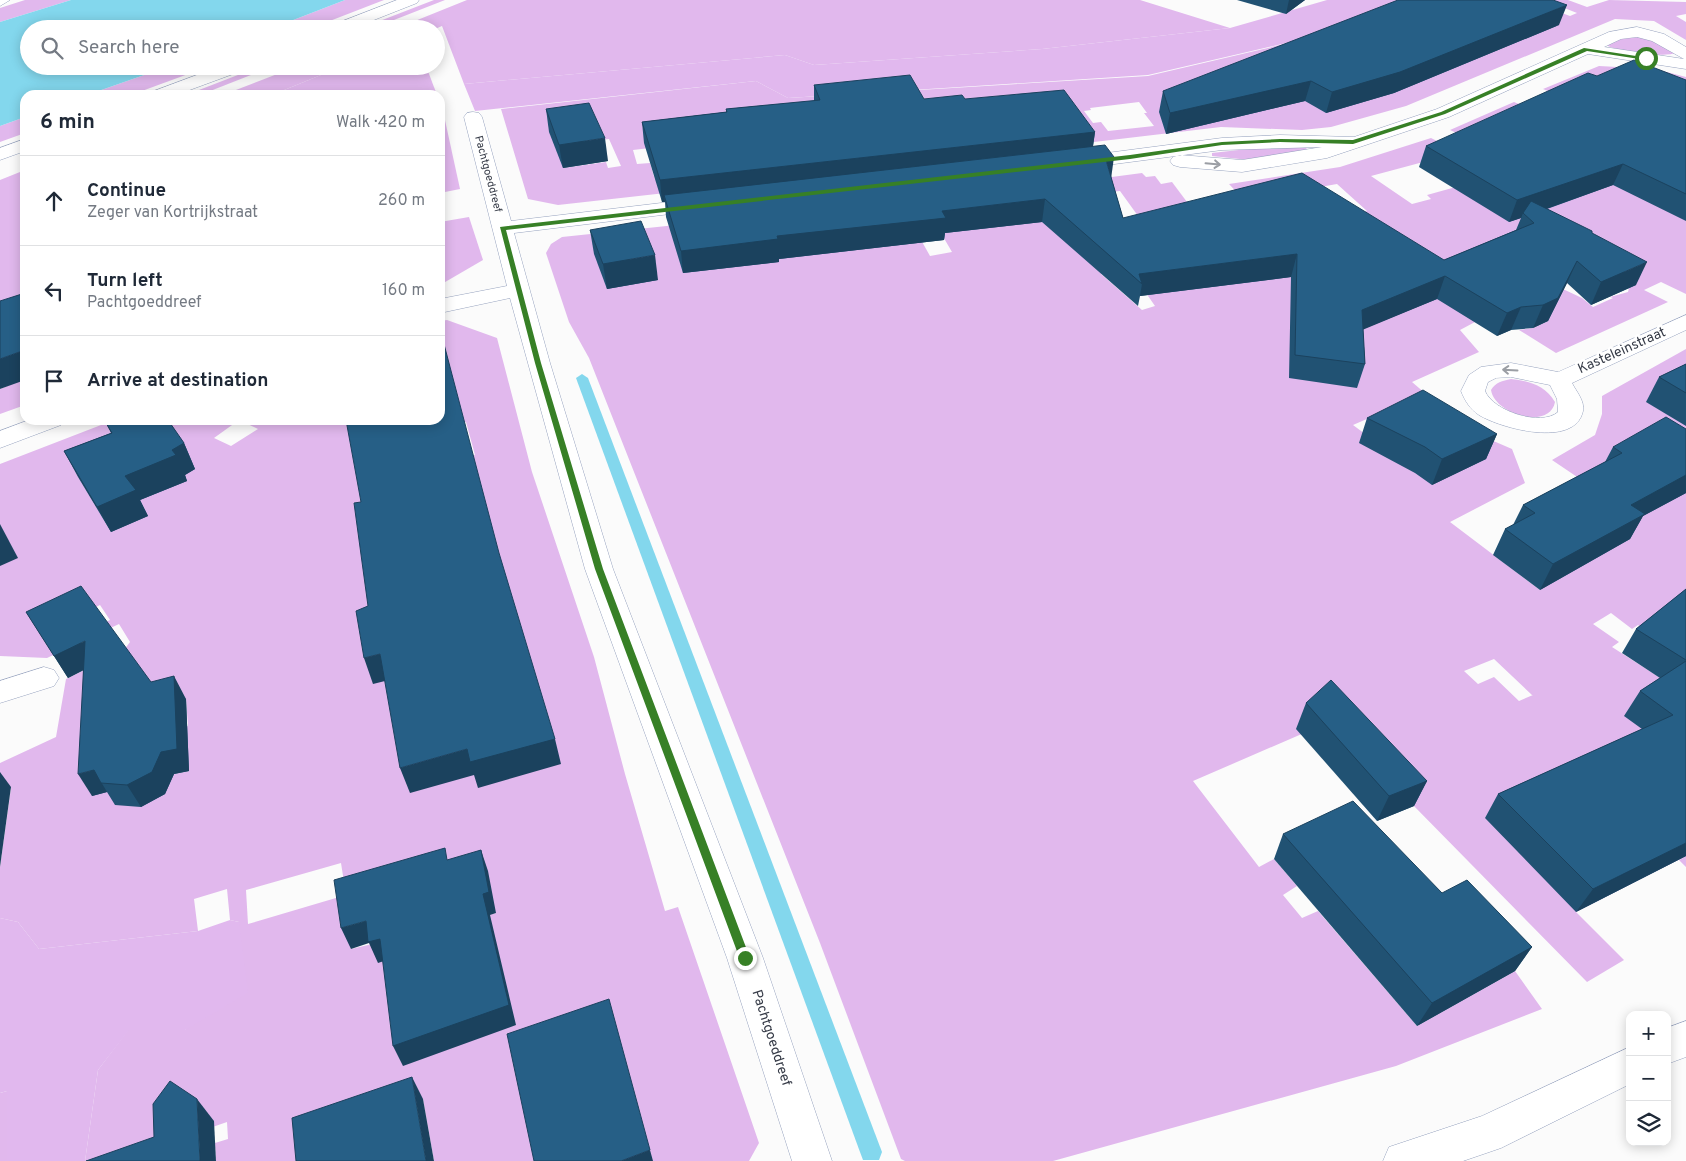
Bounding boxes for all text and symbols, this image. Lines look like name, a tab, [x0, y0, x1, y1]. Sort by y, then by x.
search box	[20, 20, 445, 75]
icon: search	[38, 34, 66, 62]
text: Search here	[78, 36, 180, 60]
route start	[1635, 47, 1658, 70]
text: 6 min	[40, 109, 95, 136]
text: Walk · 420 m	[336, 113, 425, 133]
street label: Pachtgoeddreef	[471, 134, 505, 214]
one-way arrow	[1205, 159, 1221, 169]
text: Continue	[87, 179, 166, 203]
icon: ahead	[40, 187, 68, 215]
text: 260 m	[378, 191, 425, 211]
text: Zeger van Kortrijkstraat	[87, 203, 258, 223]
text: Turn left	[87, 269, 163, 293]
icon: left	[40, 277, 68, 305]
text: 160 m	[382, 281, 425, 301]
text: Pachtgoeddreef	[87, 293, 201, 313]
street label: Kasteleinstraat	[1575, 324, 1669, 378]
one-way arrow	[1503, 366, 1519, 375]
icon: arrive	[40, 367, 68, 395]
text: Arrive at destination	[87, 369, 268, 393]
route end	[734, 947, 757, 970]
street label: Pachtgoeddreef	[747, 988, 795, 1089]
map controls	[1626, 1011, 1671, 1146]
button: +	[1626, 1011, 1671, 1056]
button: −	[1626, 1056, 1671, 1101]
button: layers	[1626, 1101, 1671, 1146]

